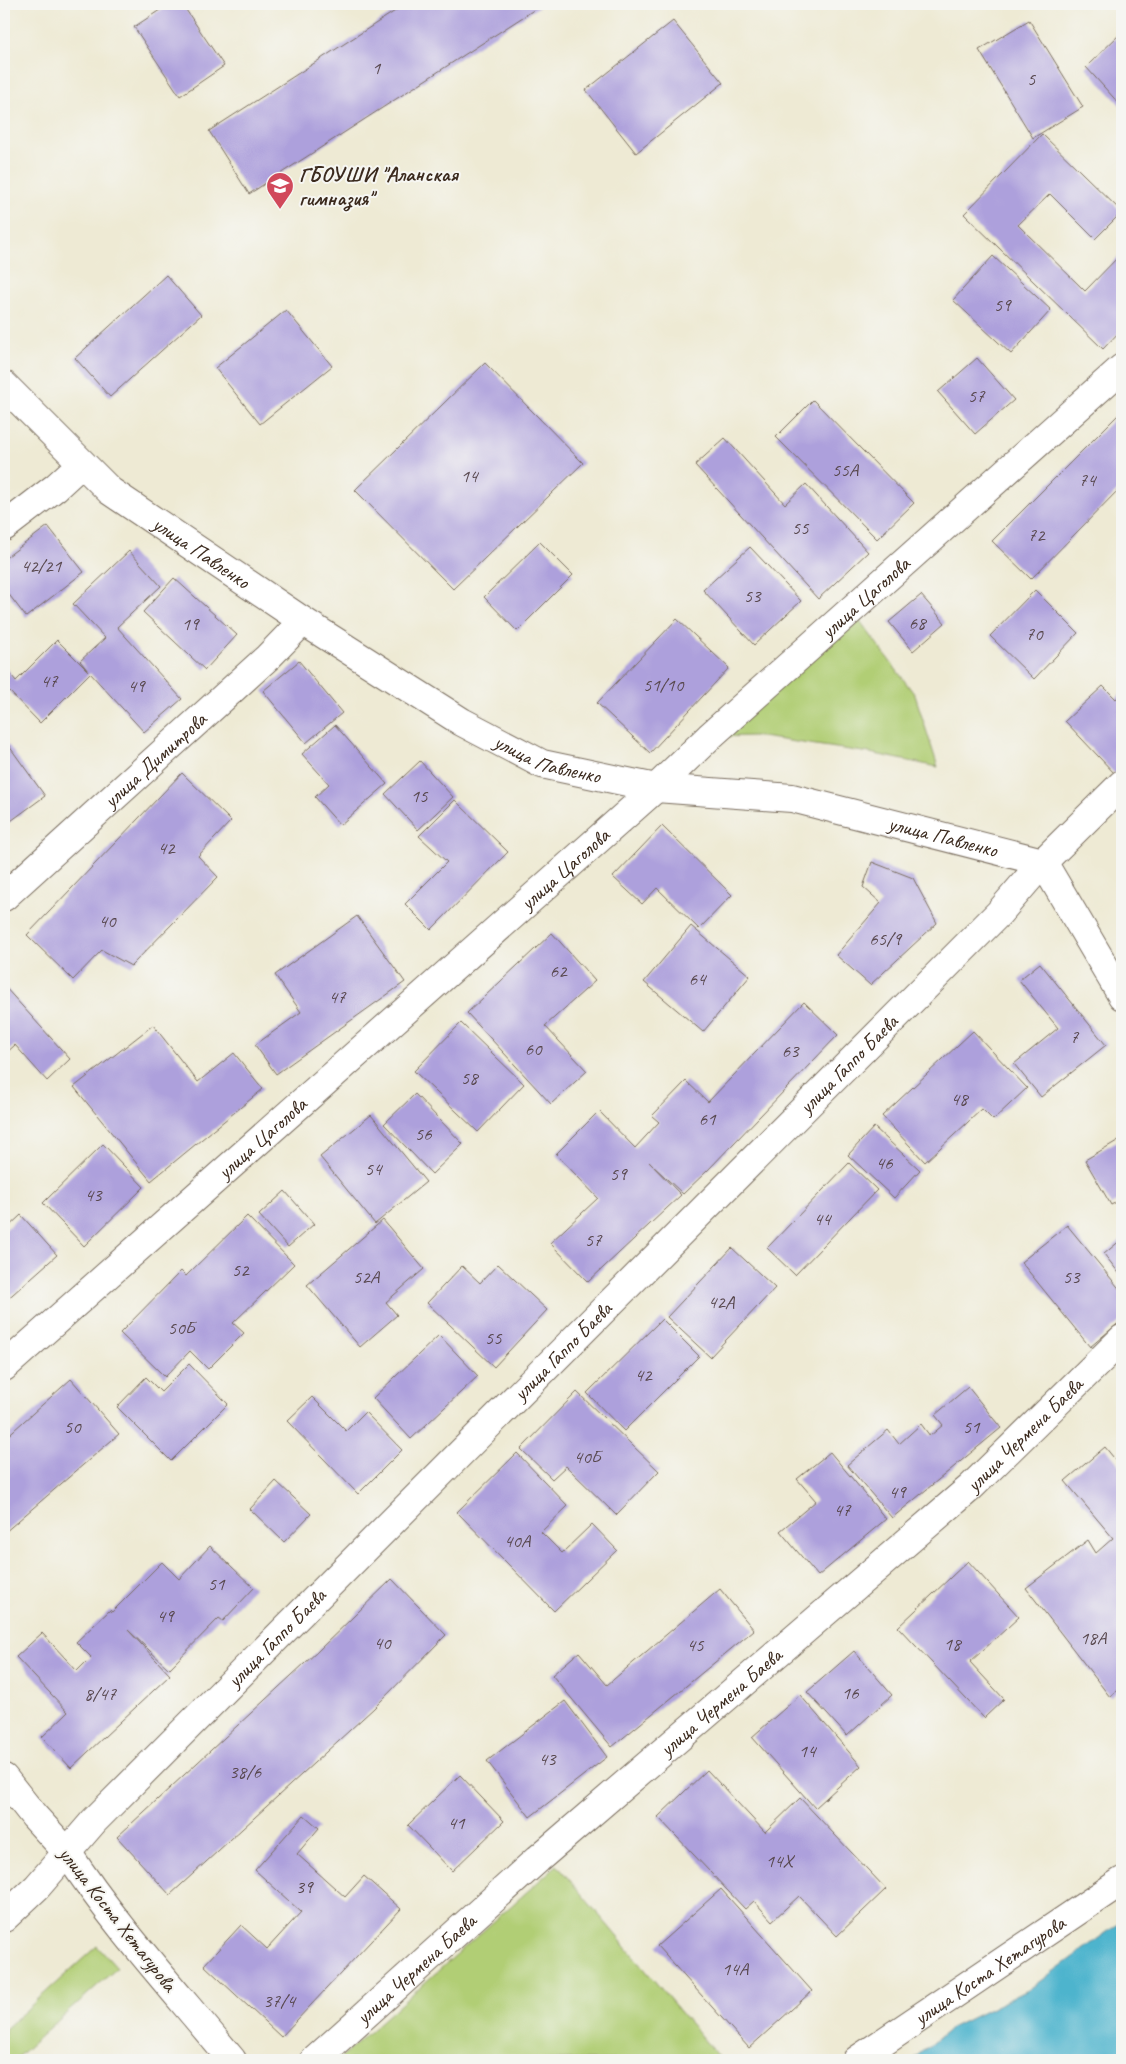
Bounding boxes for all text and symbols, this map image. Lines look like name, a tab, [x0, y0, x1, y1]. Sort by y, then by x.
house number: 1	[372, 56, 382, 80]
house number: 5	[1027, 67, 1037, 91]
place label: ГБОУШИ "Аланская гимназия"	[299, 161, 460, 212]
school or university icon: ГБОУШИ "Аланская гимназия"	[265, 171, 295, 210]
house number: 59	[993, 293, 1012, 317]
house number: 57	[967, 384, 986, 408]
house number: 55А	[832, 458, 860, 482]
house number: 14	[460, 464, 480, 488]
house number: 74	[1078, 468, 1098, 492]
street label: улица Павленко	[146, 509, 256, 595]
house number: 55	[791, 516, 810, 540]
house number: 72	[1027, 523, 1046, 547]
street label: улица Цаголова	[814, 550, 917, 645]
house number: 42/21	[21, 554, 63, 578]
house number: 53	[743, 584, 762, 608]
house number: 68	[908, 611, 928, 635]
house number: 19	[181, 612, 200, 636]
house number: 70	[1025, 622, 1044, 646]
house number: 47	[40, 669, 59, 693]
house number: 51/10	[643, 673, 685, 697]
house number: 49	[127, 674, 146, 698]
street label: улица Димитрова	[97, 705, 213, 814]
street label: улица Павленко	[488, 727, 604, 789]
house number: 15	[410, 784, 429, 808]
street label: улица Павленко	[884, 810, 1002, 863]
street label: улица Цаголова	[513, 821, 616, 917]
house number: 42	[157, 836, 176, 860]
house number: 40	[98, 909, 117, 933]
house number: 65/9	[869, 927, 902, 951]
house number: 62	[549, 959, 568, 983]
house number: 64	[688, 967, 708, 991]
house number: 47	[328, 985, 347, 1009]
street label: улица Гаппо Баева	[792, 1008, 904, 1121]
house number: 7	[1070, 1025, 1080, 1049]
house number: 60	[524, 1037, 543, 1061]
house number: 63	[781, 1039, 800, 1063]
house number: 58	[460, 1066, 480, 1090]
house number: 48	[950, 1087, 970, 1111]
street label: улица Цаголова	[210, 1090, 313, 1186]
house number: 61	[698, 1107, 717, 1131]
house number: 56	[414, 1122, 433, 1146]
house number: 46	[875, 1151, 894, 1175]
house number: 54	[364, 1157, 384, 1181]
house number: 59	[609, 1162, 628, 1186]
house number: 43	[84, 1183, 103, 1207]
house number: 44	[813, 1207, 833, 1231]
house number: 57	[584, 1228, 603, 1252]
house number: 52	[231, 1258, 250, 1282]
house number: 52А	[353, 1265, 381, 1289]
house number: 53	[1062, 1265, 1081, 1289]
house number: 42A	[708, 1290, 736, 1314]
street label: улица Гаппо Баева	[506, 1295, 618, 1407]
house number: 50Б	[168, 1316, 198, 1340]
house number: 55	[484, 1326, 503, 1350]
house number: 42	[634, 1363, 653, 1387]
street label: улица Чермена Баева	[959, 1370, 1090, 1499]
house number: 50	[63, 1415, 82, 1439]
house number: 51	[962, 1415, 981, 1439]
house number: 40Б	[574, 1445, 604, 1469]
house number: 49	[888, 1480, 907, 1504]
house number: 47	[833, 1498, 852, 1522]
house number: 40А	[504, 1529, 532, 1553]
house number: 51	[207, 1572, 226, 1596]
street label: улица Гаппо Баева	[220, 1582, 332, 1694]
house number: 49	[156, 1604, 175, 1628]
house number: 18А	[1080, 1626, 1108, 1650]
house number: 40	[373, 1631, 392, 1655]
house number: 18	[943, 1632, 963, 1656]
house number: 45	[686, 1633, 705, 1657]
street label: улица Чермена Баева	[653, 1641, 789, 1763]
house number: 16	[841, 1681, 860, 1705]
house number: 8/47	[84, 1682, 117, 1706]
house number: 14	[798, 1739, 818, 1763]
house number: 43	[538, 1747, 557, 1771]
house number: 38/6	[229, 1760, 262, 1784]
house number: 41	[447, 1811, 466, 1835]
street label: улица Коста Хетагурова	[52, 1840, 184, 1998]
house number: 14X	[765, 1849, 796, 1873]
house number: 39	[295, 1875, 314, 1899]
street label: улица Чермена Баева	[349, 1906, 483, 2031]
street label: улица Коста Хетагурова	[907, 1909, 1072, 2032]
house number: 14А	[722, 1957, 750, 1981]
house number: 37/4	[263, 1989, 297, 2013]

